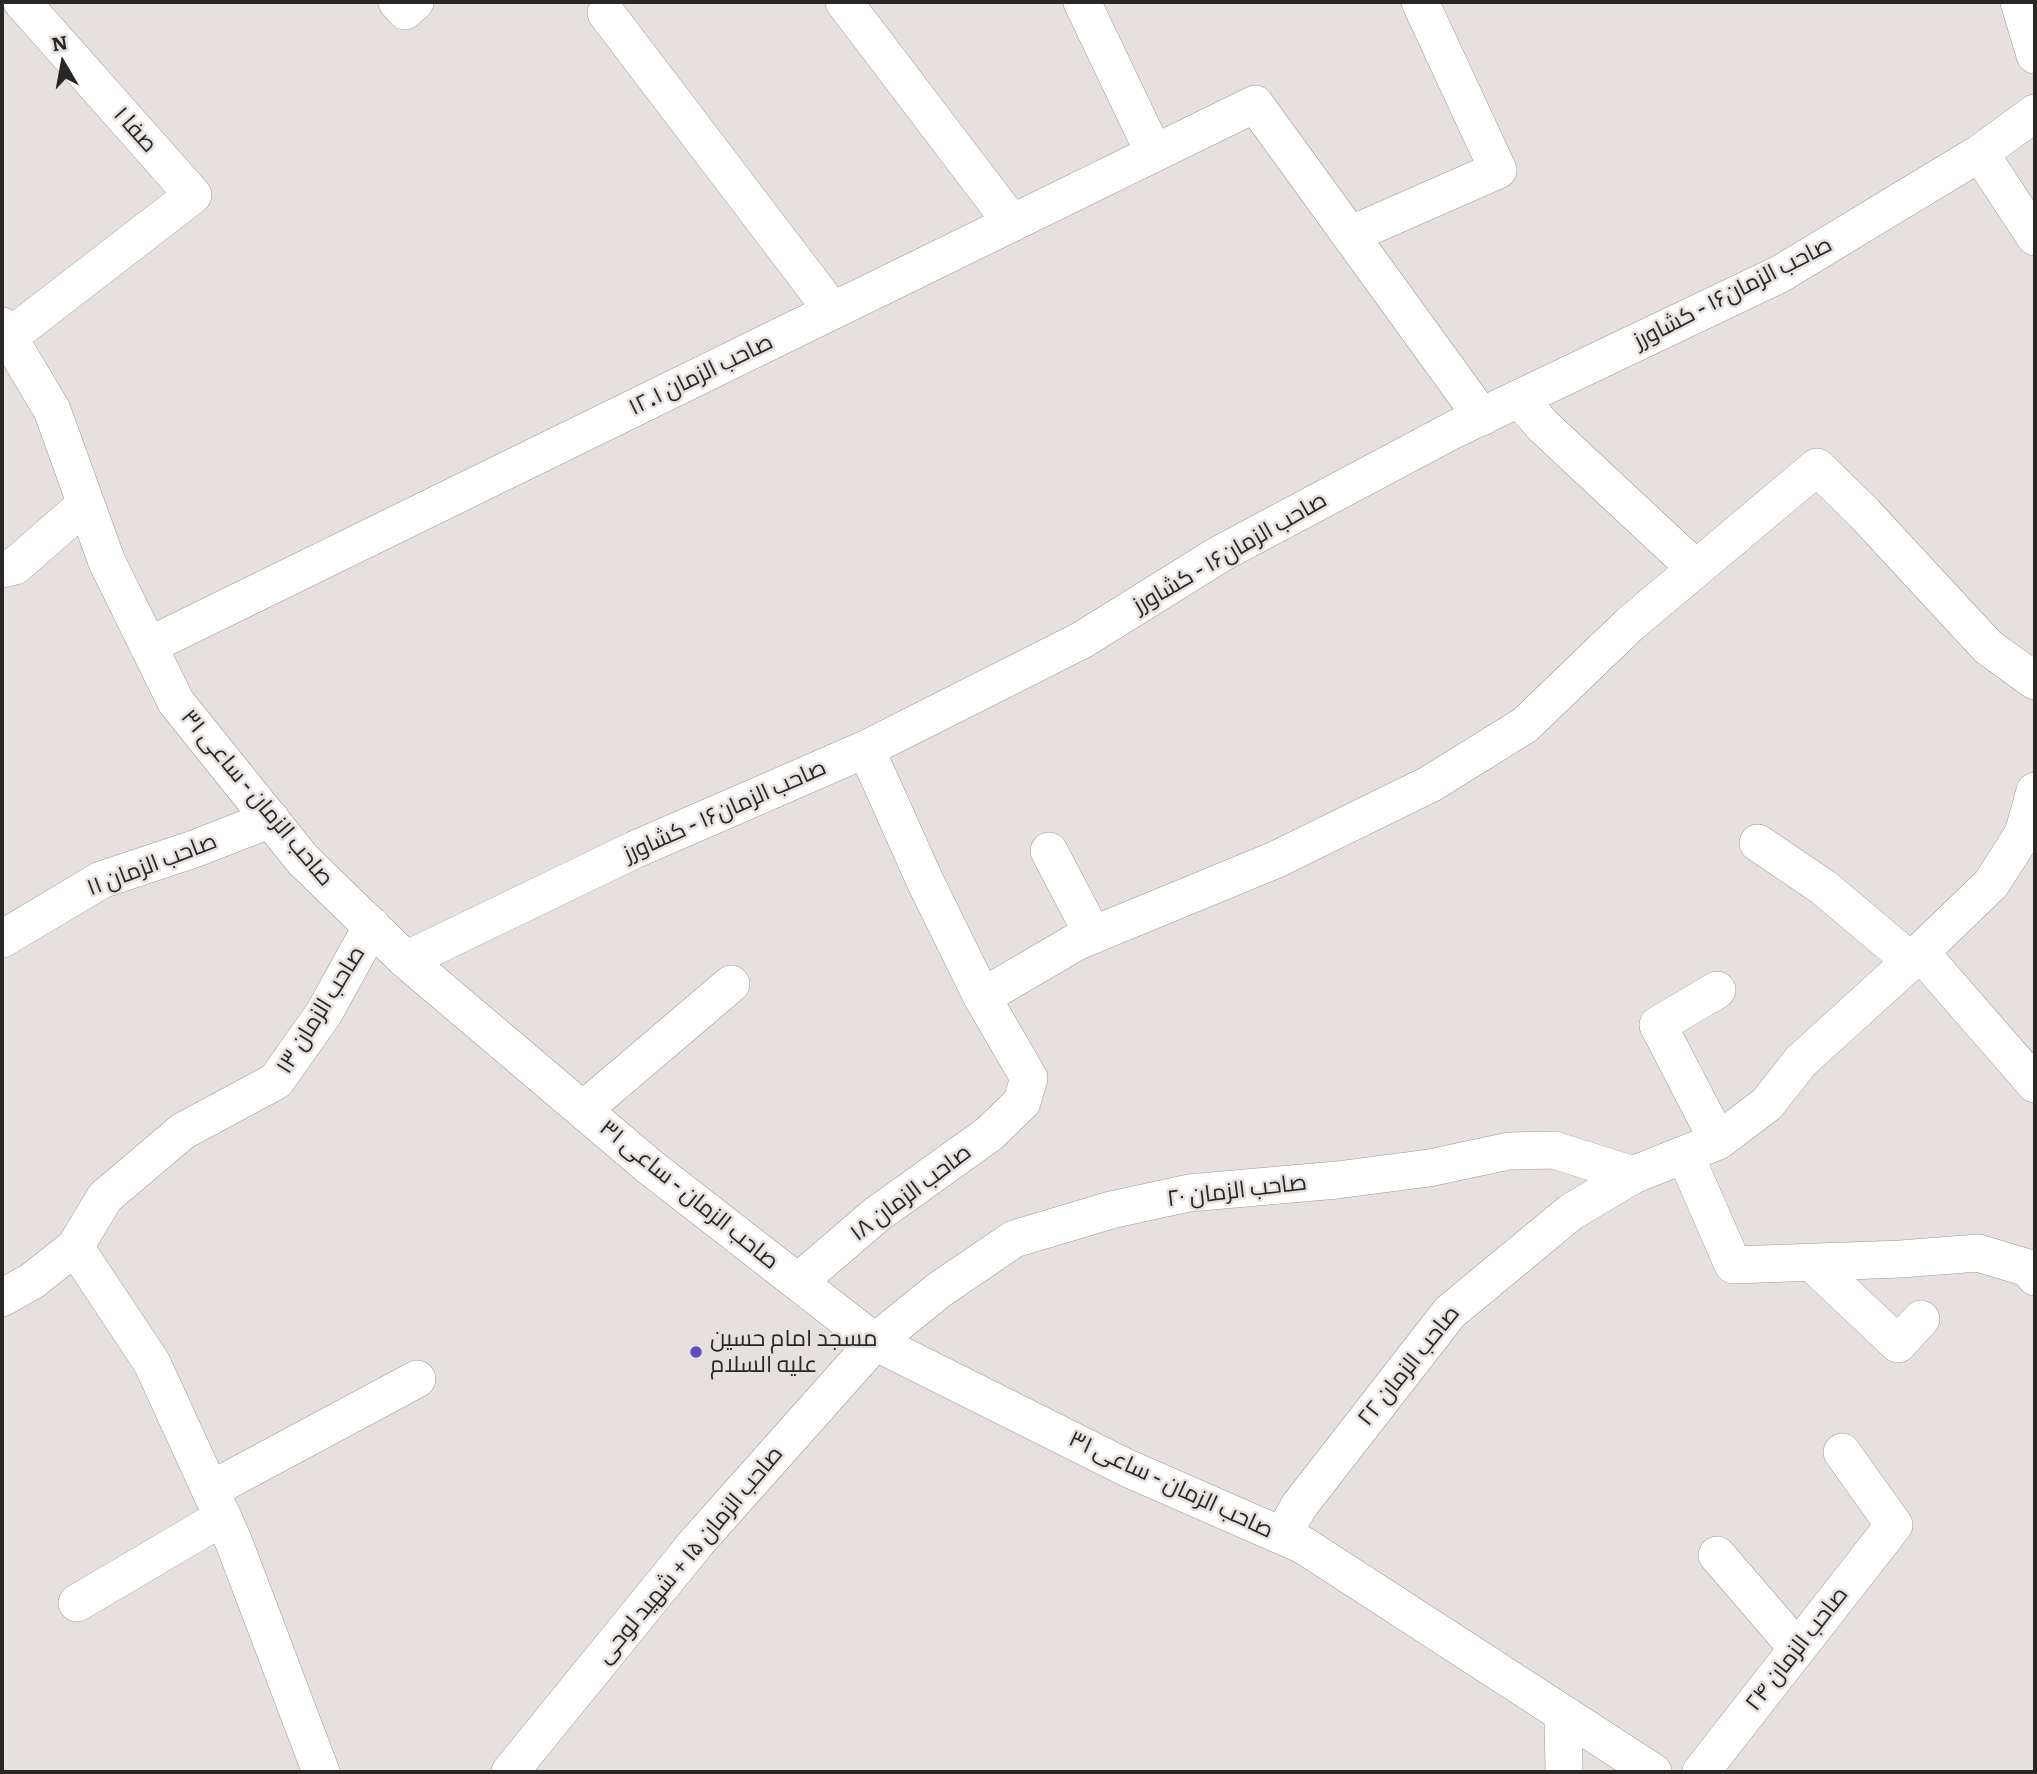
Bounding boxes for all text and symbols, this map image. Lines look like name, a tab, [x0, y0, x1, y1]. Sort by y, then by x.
text: N	[49, 27, 70, 57]
north arrow	[28, 28, 98, 98]
street label: صفا ۱	[107, 101, 163, 159]
street label: صاحب الزمان۱۶ - کشاورز	[1629, 231, 1837, 355]
street label: صاحب الزمان ۱۲.۱	[625, 328, 777, 422]
street label: صاحب الزمان۱۶ - کشاورز	[1128, 486, 1332, 620]
street label: صاحب الزمان - ساعی ۳۱	[175, 704, 339, 892]
street label: صاحب الزمان۱۶ - کشاورز	[619, 754, 831, 868]
street label: صاحب الزمان ۱۱	[83, 828, 221, 902]
street label: صاحب الزمان ۱۳	[271, 941, 371, 1079]
street label: صاحب الزمان - ساعی ۳۱	[594, 1114, 784, 1276]
street label: صاحب الزمان ۱۸	[845, 1139, 977, 1247]
street label: صاحب الزمان ۲۰	[1166, 1169, 1308, 1213]
street label: صاحب الزمان ۲۲	[1352, 1300, 1466, 1432]
place label: مسجد امام حسین علیه السلام	[710, 1325, 877, 1379]
marker: مسجد امام حسین علیه السلام	[688, 1344, 704, 1360]
street label: صاحب الزمان - ساعی ۳۱	[1064, 1425, 1278, 1545]
street label: صاحب الزمان ۱۵ + شهید لوحی	[591, 1441, 789, 1669]
street label: صاحب الزمان ۲۴	[1740, 1581, 1854, 1717]

